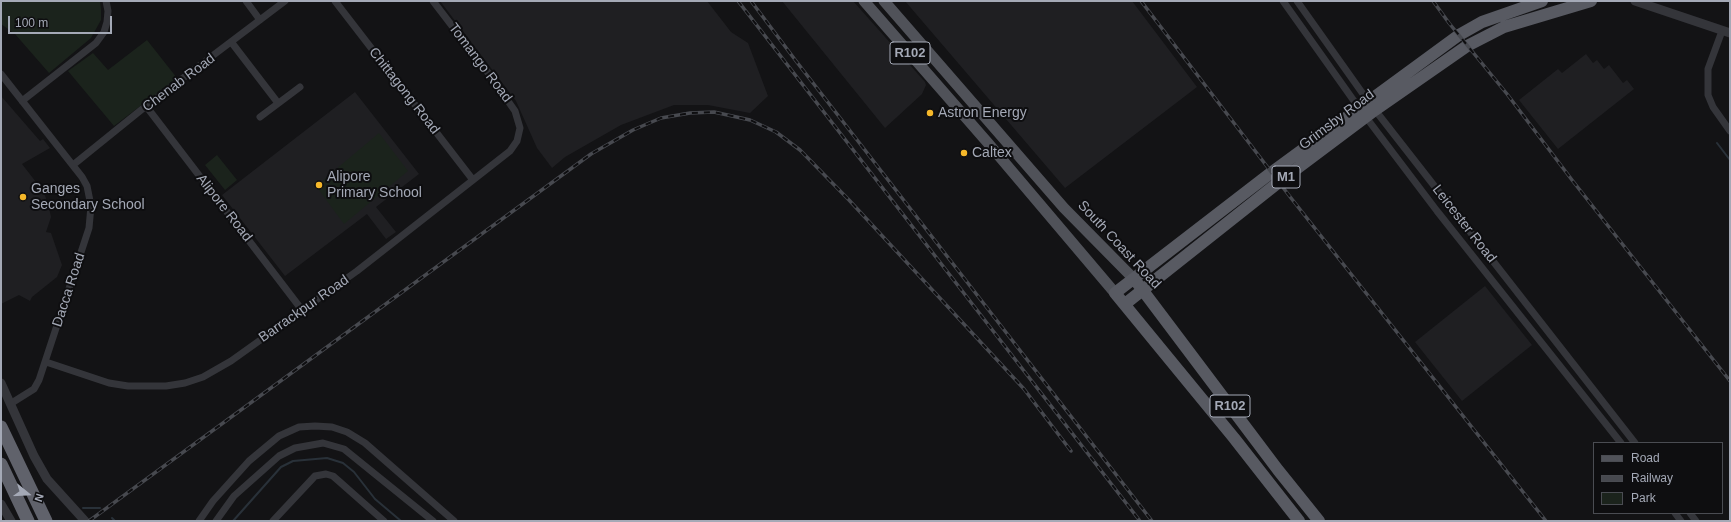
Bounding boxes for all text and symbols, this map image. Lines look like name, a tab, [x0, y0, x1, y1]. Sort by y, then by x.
scale bar	[10, 8, 114, 34]
text: 100 m	[15, 16, 48, 30]
street label: Tomango Road	[445, 20, 515, 106]
road number: R102	[890, 42, 930, 64]
street label: Chittagong Road	[365, 44, 443, 138]
street label: Chenab Road	[139, 50, 219, 116]
street label: Grimsby Road	[1296, 86, 1378, 154]
place label: Astron Energy	[938, 105, 1027, 121]
marker: Astron Energy	[925, 108, 935, 118]
place label: Caltex	[972, 145, 1012, 161]
marker: Caltex	[959, 148, 969, 158]
road number: M1	[1272, 166, 1300, 188]
place label: Alipore Primary School	[327, 169, 422, 202]
street label: Alipore Road	[192, 171, 256, 245]
marker: Alipore Primary School	[314, 180, 324, 190]
place label: Ganges Secondary School	[31, 181, 145, 214]
street label: Leicester Road	[1428, 182, 1500, 266]
marker: Ganges Secondary School	[18, 192, 28, 202]
street label: South Coast Road	[1074, 197, 1164, 293]
street label: Dacca Road	[49, 251, 89, 329]
street label: Barrackpur Road	[256, 272, 352, 346]
road number: R102	[1210, 395, 1250, 417]
legend	[1593, 442, 1723, 514]
text: Road	[1631, 451, 1660, 465]
text: Railway	[1631, 471, 1673, 485]
north arrow	[8, 474, 48, 514]
text: Park	[1631, 491, 1656, 505]
text: N	[32, 492, 46, 503]

